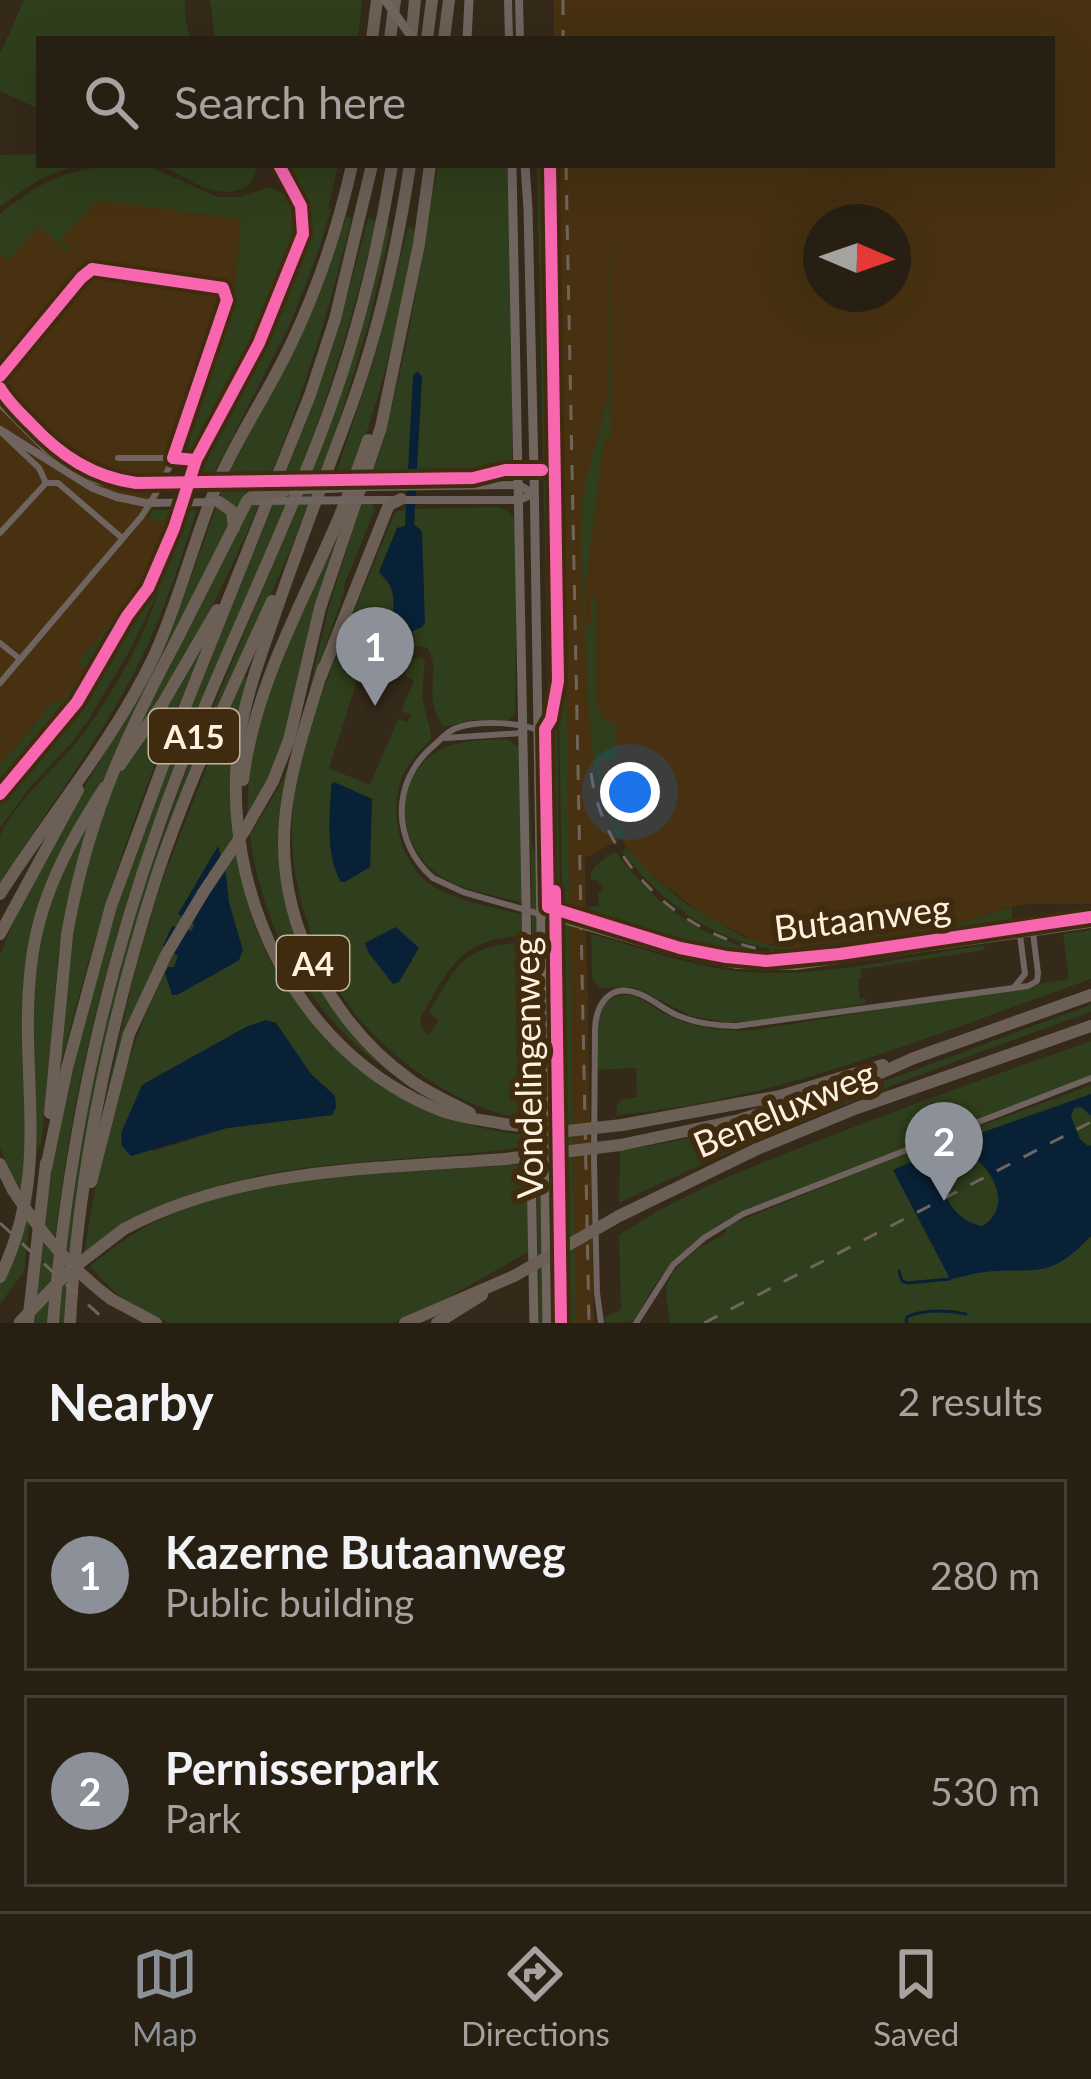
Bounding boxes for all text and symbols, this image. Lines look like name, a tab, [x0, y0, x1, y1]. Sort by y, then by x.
search box	[36, 36, 1055, 168]
icon: search	[78, 69, 144, 135]
text: Search here	[174, 75, 406, 129]
north arrow	[803, 204, 911, 312]
pin: 1	[336, 607, 414, 706]
road number: A15	[149, 709, 239, 763]
your location	[600, 762, 660, 822]
street label: Butaanweg	[771, 884, 953, 950]
road number: A4	[277, 936, 349, 990]
street label: Vondelingenweg	[503, 937, 551, 1199]
street label: Beneluxweg	[686, 1050, 882, 1166]
pin: 2	[905, 1102, 983, 1201]
text: Nearby	[48, 1371, 214, 1432]
text: 2 results	[898, 1378, 1043, 1424]
text: Kazerne Butaanweg	[165, 1525, 566, 1579]
text: 1	[79, 1552, 101, 1598]
text: 280 m	[930, 1552, 1040, 1598]
text: Public building	[165, 1579, 414, 1625]
text: Pernisserpark	[165, 1741, 439, 1795]
text: 2	[79, 1768, 101, 1814]
text: 530 m	[930, 1768, 1040, 1814]
text: Park	[165, 1795, 241, 1841]
tab: Map	[132, 1941, 198, 2053]
tab: Directions	[461, 1941, 610, 2053]
tab: Saved	[873, 1941, 959, 2053]

